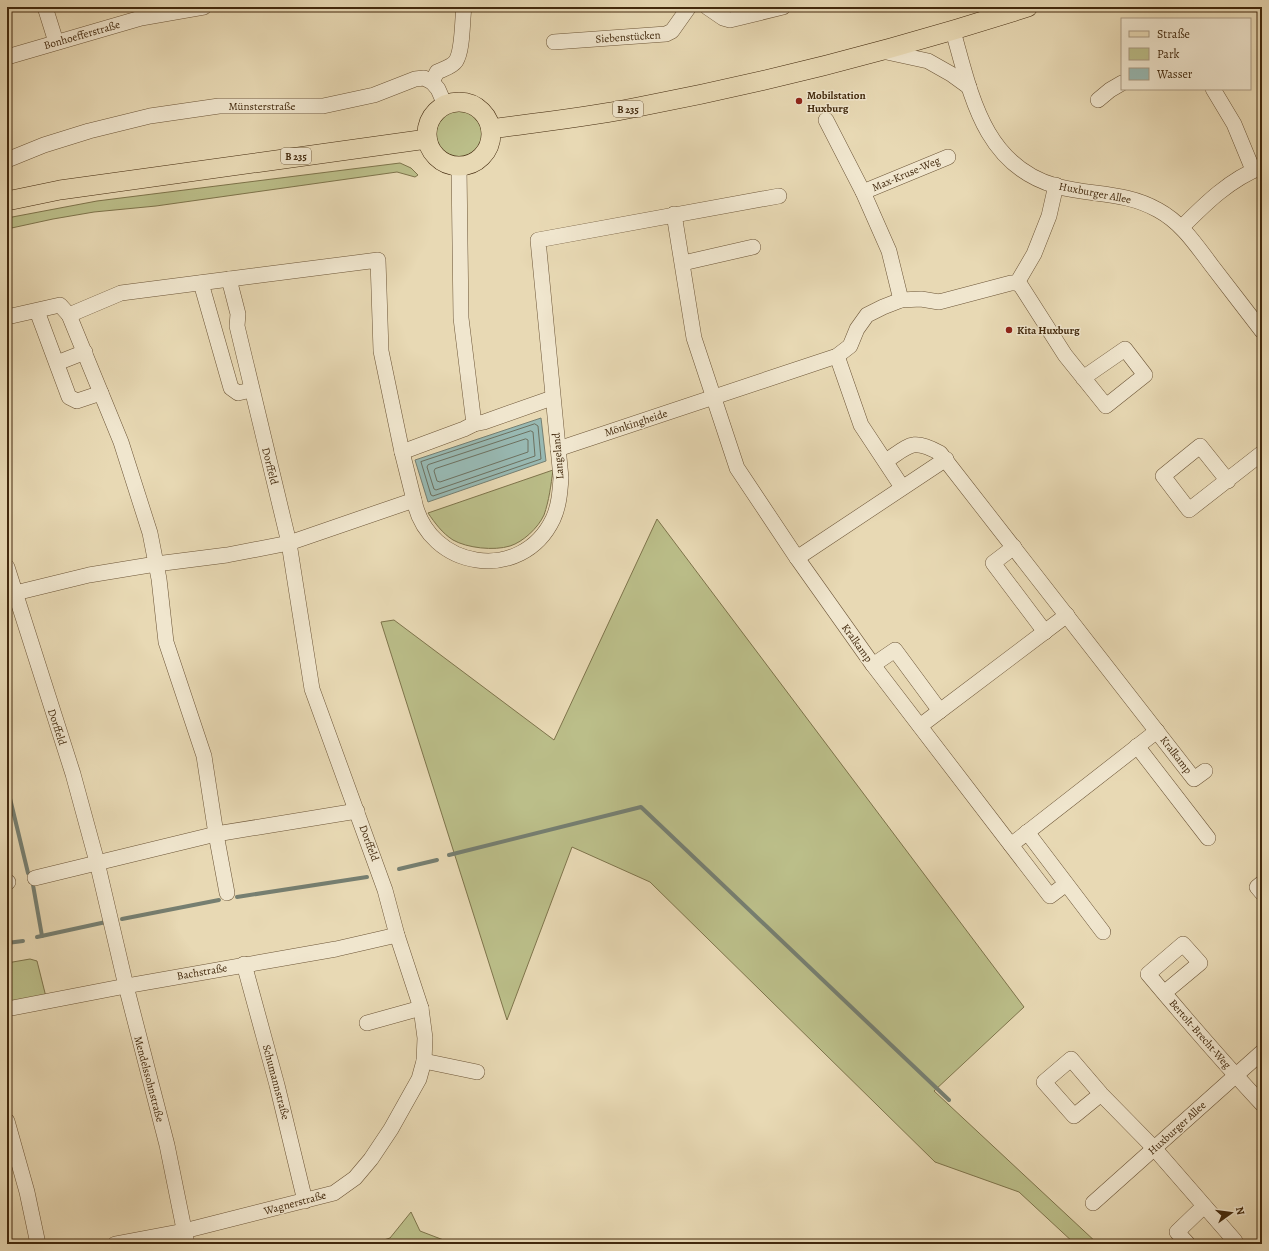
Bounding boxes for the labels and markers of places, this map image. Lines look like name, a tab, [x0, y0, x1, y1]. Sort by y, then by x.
place label: Mobilstation Huxburg	[807, 88, 866, 116]
marker: Mobilstation Huxburg	[794, 96, 804, 106]
place label: Kita Huxburg	[1017, 323, 1080, 338]
marker: Kita Huxburg	[1004, 325, 1014, 335]

